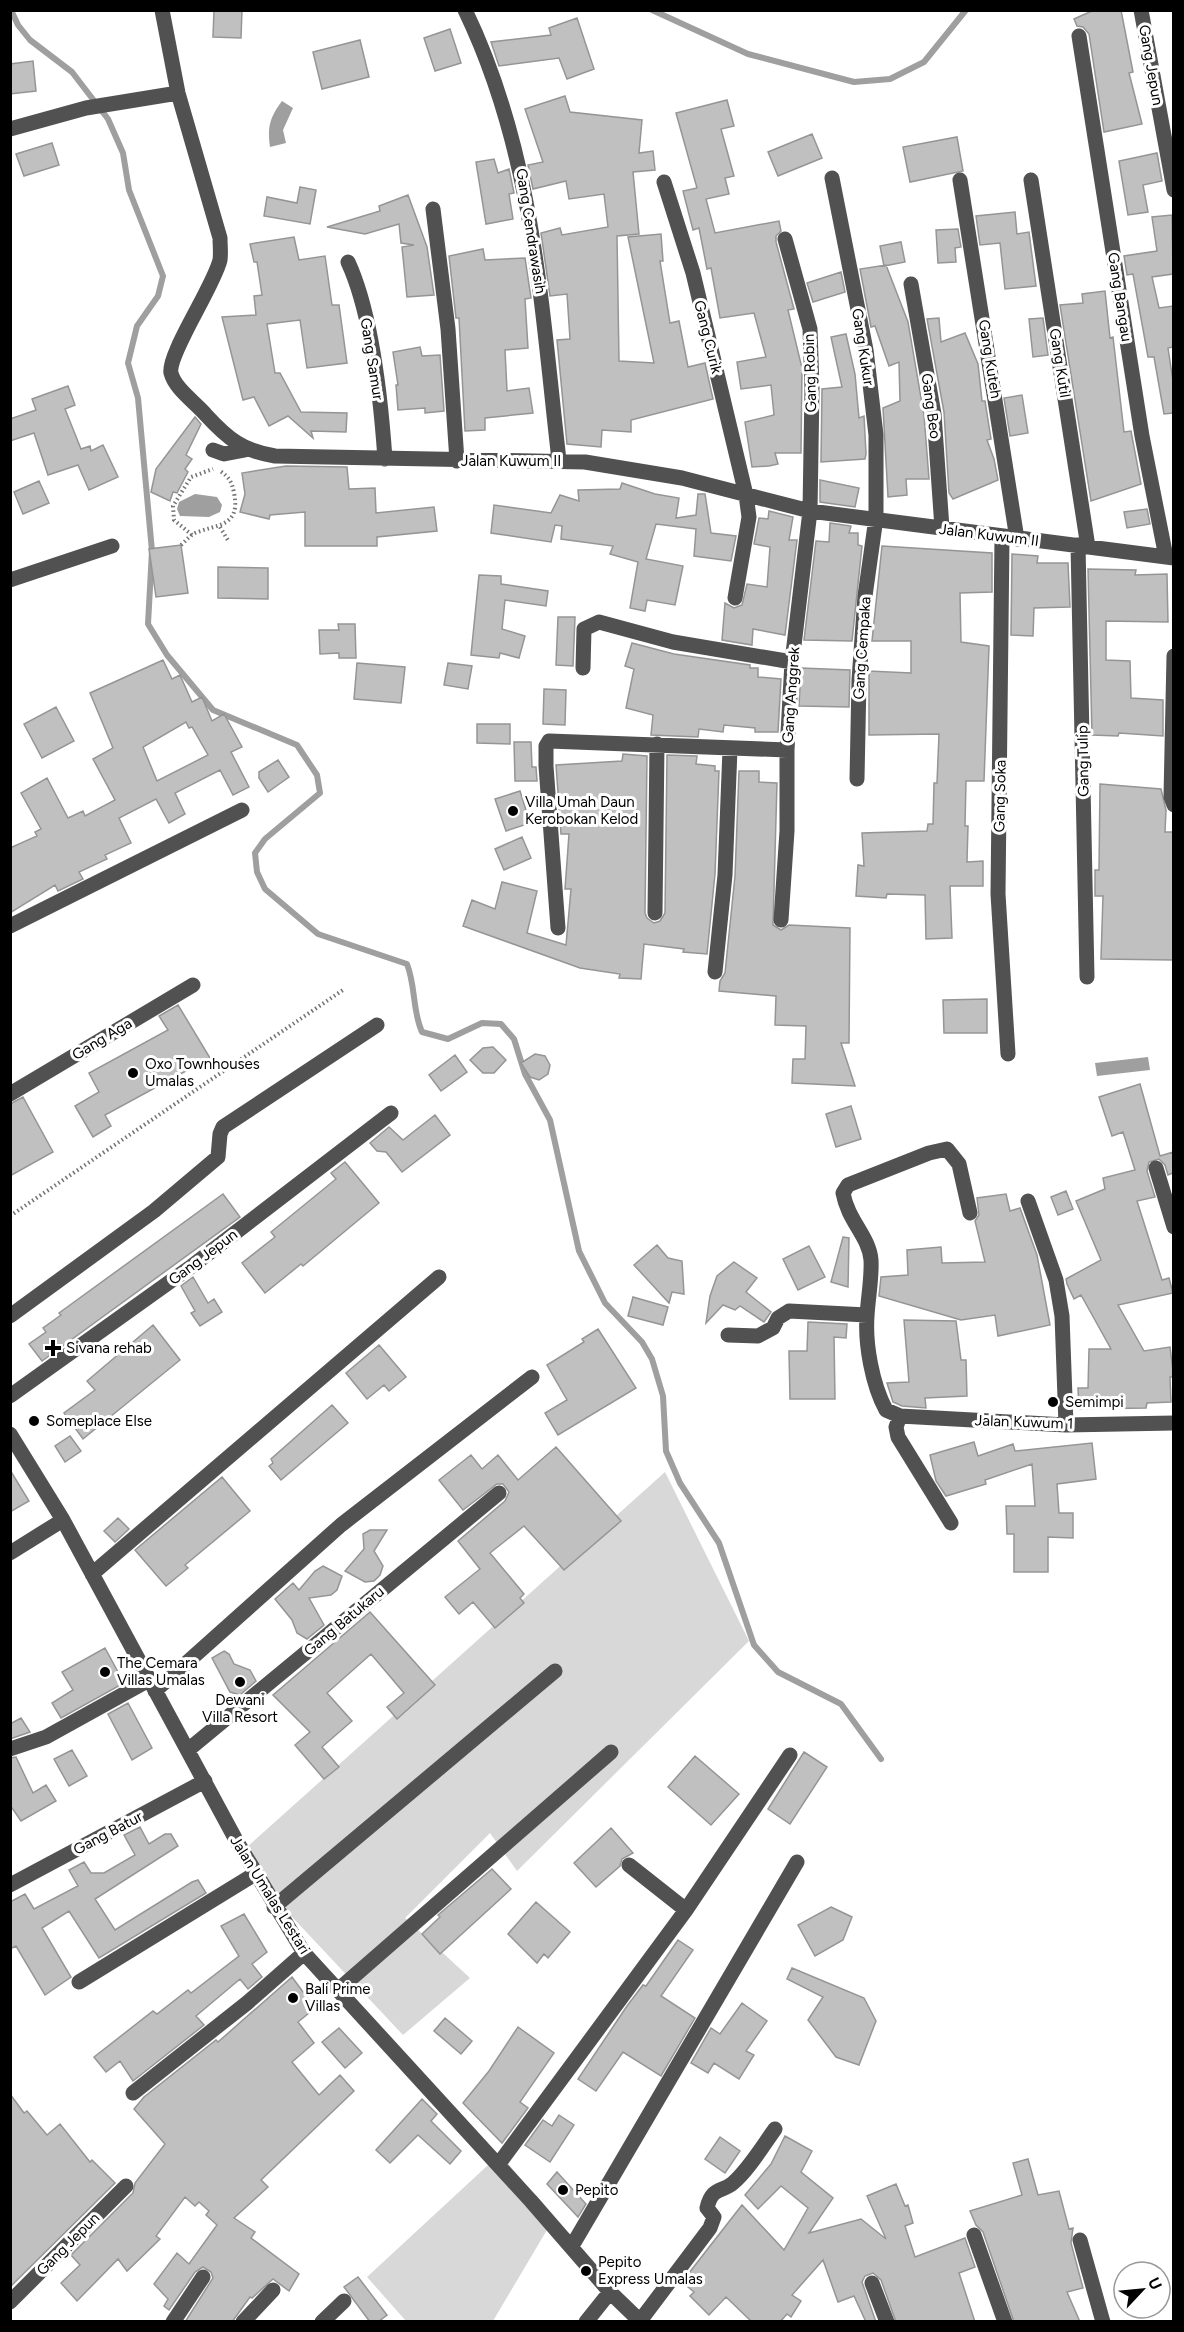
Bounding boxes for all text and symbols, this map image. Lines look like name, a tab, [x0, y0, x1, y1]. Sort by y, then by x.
street label: Gang Jepun	[1135, 23, 1167, 107]
street label: Gang Cendrawasih	[512, 167, 550, 295]
street label: Gang Bangau	[1104, 251, 1136, 343]
street label: Gang Curik	[690, 298, 726, 376]
street label: Gang Kukur	[848, 307, 878, 387]
street label: Gang Samur	[357, 317, 387, 401]
street label: Gang Kuteh	[975, 318, 1005, 400]
street label: Gang Kutil	[1046, 327, 1074, 399]
street label: Gang Robin	[800, 333, 820, 413]
street label: Gang Beo	[917, 372, 945, 440]
street label: Jalan Kuwum II	[461, 452, 561, 470]
street label: Jalan Kuwum II	[938, 520, 1040, 550]
street label: Gang Cempaka	[849, 596, 875, 700]
street label: Gang Anggrek	[779, 645, 803, 744]
street label: Gang Tulip	[1073, 725, 1093, 797]
street label: Gang Soka	[990, 760, 1010, 832]
place label: Villa Umah Daun Kerobokan Kelod	[525, 793, 638, 828]
marker: Villa Umah Daun Kerobokan Kelod	[506, 804, 520, 818]
street label: Gang Aga	[69, 1014, 135, 1064]
place label: Oxo Townhouses Umalas	[145, 1055, 260, 1090]
marker: Oxo Townhouses Umalas	[126, 1066, 140, 1080]
street label: Gang Jepun	[165, 1225, 241, 1289]
marker: Sivana rehab	[44, 1339, 62, 1357]
place label: Sivana rehab	[66, 1339, 152, 1357]
place label: Semimpi	[1065, 1393, 1124, 1411]
marker: Semimpi	[1046, 1395, 1060, 1409]
street label: Jalan Kuwum 1	[974, 1411, 1074, 1433]
place label: Someplace Else	[46, 1412, 152, 1430]
marker: Someplace Else	[27, 1414, 41, 1428]
street label: Gang Batukaru	[300, 1582, 388, 1660]
place label: The Cemara Villas Umalas	[117, 1654, 205, 1689]
marker: The Cemara Villas Umalas	[98, 1665, 112, 1679]
marker: Dewani Villa Resort	[233, 1675, 247, 1689]
place label: Dewani Villa Resort	[202, 1691, 278, 1726]
street label: Gang Batur	[70, 1807, 146, 1859]
street label: Jalan Umalas Lestari	[226, 1833, 314, 1957]
place label: Bali Prime Villas	[305, 1980, 370, 2015]
marker: Bali Prime Villas	[286, 1991, 300, 2005]
place label: Pepito	[575, 2181, 619, 2199]
marker: Pepito	[556, 2183, 570, 2197]
street label: Gang Jepun	[33, 2209, 103, 2279]
place label: Pepito Express Umalas	[598, 2253, 703, 2288]
north arrow	[1112, 2260, 1172, 2320]
marker: Pepito Express Umalas	[579, 2264, 593, 2278]
text: U	[1144, 2274, 1166, 2293]

